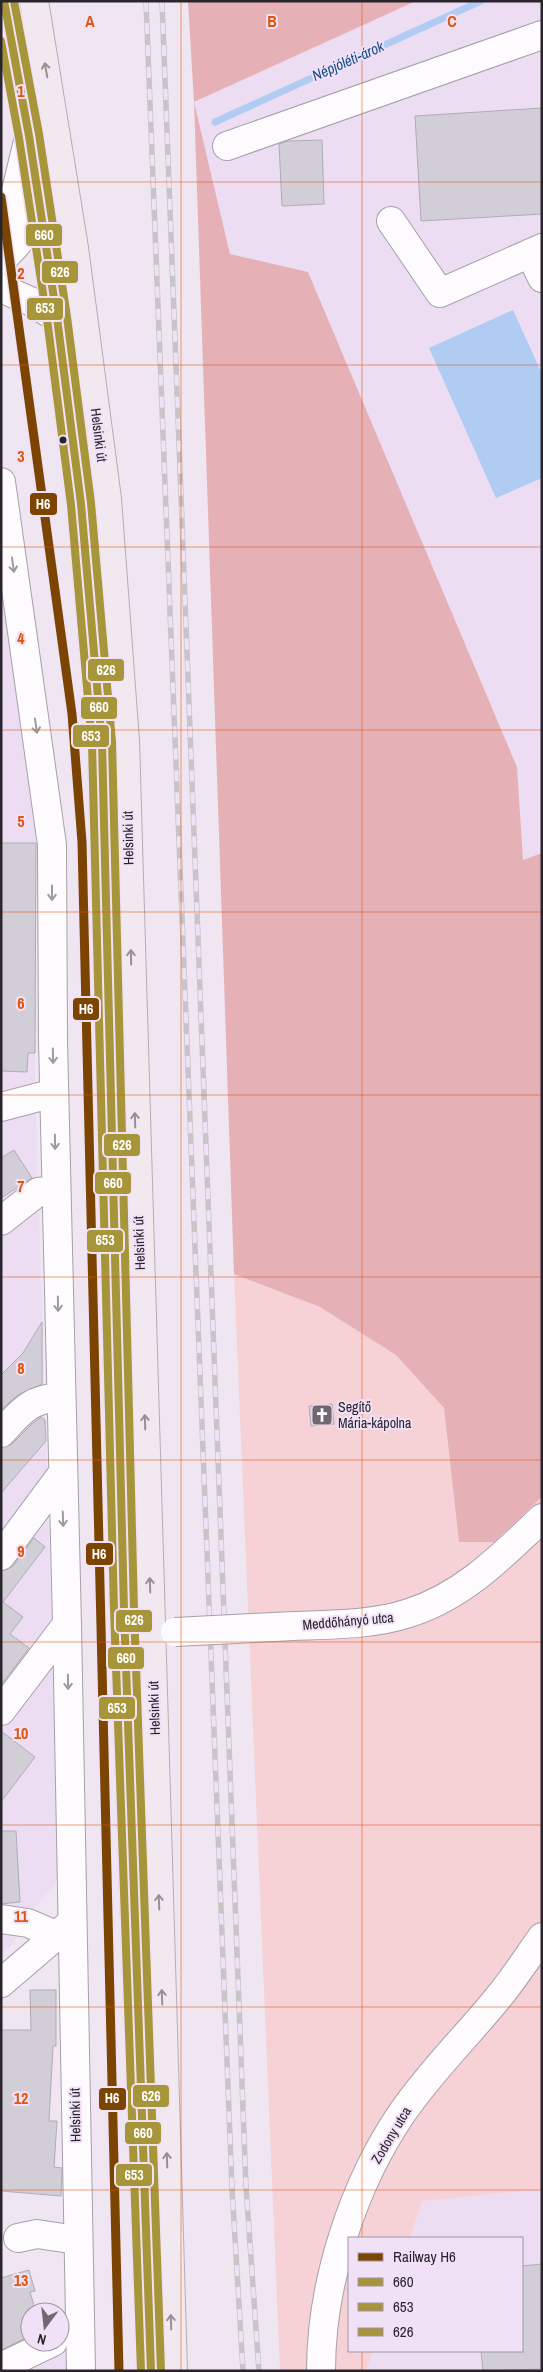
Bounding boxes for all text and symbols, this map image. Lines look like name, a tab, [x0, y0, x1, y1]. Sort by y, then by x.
text: A	[85, 10, 95, 32]
text: B	[267, 10, 277, 32]
text: C	[447, 10, 457, 32]
water label: Népjóléti-árok	[309, 35, 388, 86]
one-way arrow	[41, 63, 51, 79]
text: 1	[17, 80, 25, 102]
line badge: 660	[25, 223, 63, 247]
text: 660	[34, 226, 54, 244]
line badge: 626	[41, 260, 79, 284]
text: 2	[17, 262, 25, 284]
text: 626	[50, 263, 70, 281]
line badge: 653	[26, 297, 64, 321]
text: 653	[35, 299, 55, 317]
street label: Helsinki út	[87, 407, 111, 463]
unlabelled marker	[58, 435, 68, 445]
text: 3	[17, 445, 25, 467]
line badge: H6	[29, 492, 58, 516]
text: H6	[36, 495, 50, 513]
one-way arrow	[8, 557, 18, 573]
text: 4	[17, 627, 25, 649]
line badge: 626	[87, 658, 125, 682]
text: 626	[96, 661, 116, 679]
line badge: 660	[80, 696, 118, 720]
text: 660	[89, 698, 109, 716]
one-way arrow	[31, 718, 41, 734]
line badge: 653	[72, 724, 110, 748]
text: 653	[81, 727, 101, 745]
text: 5	[17, 810, 25, 832]
street label: Helsinki út	[119, 811, 137, 865]
one-way arrow	[47, 885, 57, 901]
one-way arrow	[126, 950, 136, 966]
text: 6	[17, 992, 25, 1014]
line badge: H6	[72, 997, 100, 1021]
text: H6	[79, 1000, 93, 1018]
one-way arrow	[48, 1048, 58, 1064]
one-way arrow	[130, 1112, 140, 1128]
one-way arrow	[50, 1133, 60, 1149]
line badge: 626	[103, 1133, 141, 1157]
text: 626	[112, 1136, 132, 1154]
line badge: 660	[94, 1171, 132, 1195]
text: 660	[103, 1174, 123, 1192]
text: 7	[17, 1175, 25, 1197]
street label: Helsinki út	[129, 1216, 149, 1270]
line badge: 653	[86, 1229, 124, 1253]
text: 653	[95, 1231, 115, 1249]
one-way arrow	[53, 1296, 63, 1312]
text: 8	[17, 1357, 25, 1379]
place label: Segítő Mária-kápolna	[338, 1398, 412, 1432]
church icon: Segítő Mária-kápolna	[310, 1403, 334, 1427]
one-way arrow	[140, 1415, 149, 1431]
one-way arrow	[59, 1511, 68, 1527]
text: 9	[17, 1540, 25, 1562]
line badge: H6	[85, 1542, 114, 1566]
text: H6	[92, 1545, 106, 1563]
one-way arrow	[145, 1577, 154, 1593]
street label: Meddőhányó utca	[302, 1608, 395, 1634]
line badge: 626	[115, 1609, 153, 1633]
text: 626	[124, 1611, 144, 1629]
line badge: 660	[107, 1646, 145, 1670]
text: 660	[116, 1649, 136, 1667]
one-way arrow	[63, 1673, 72, 1689]
street label: Helsinki út	[144, 1681, 164, 1735]
line badge: 653	[98, 1696, 136, 1720]
text: 653	[107, 1699, 127, 1717]
text: 10	[14, 1722, 28, 1744]
one-way arrow	[155, 1894, 164, 1910]
text: 11	[14, 1905, 29, 1927]
one-way arrow	[157, 1989, 167, 2006]
line badge: 626	[132, 2084, 170, 2108]
text: 12	[14, 2087, 28, 2109]
line badge: H6	[98, 2087, 127, 2111]
text: 626	[141, 2087, 161, 2105]
street label: Helsinki út	[66, 2088, 84, 2142]
text: H6	[105, 2089, 119, 2107]
street label: Zodony utca	[367, 2103, 415, 2167]
line badge: 660	[124, 2121, 162, 2145]
text: 660	[133, 2124, 153, 2142]
one-way arrow	[162, 2152, 171, 2168]
line badge: 653	[115, 2163, 153, 2187]
text: 653	[124, 2166, 144, 2184]
legend	[348, 2237, 523, 2352]
text: Railway H6	[393, 2246, 456, 2267]
text: 13	[14, 2269, 28, 2291]
text: 660	[393, 2271, 414, 2292]
text: 653	[393, 2296, 414, 2317]
north arrow	[20, 2302, 70, 2352]
one-way arrow	[166, 2314, 176, 2330]
text: 626	[393, 2321, 414, 2342]
text: N	[35, 2330, 48, 2349]

